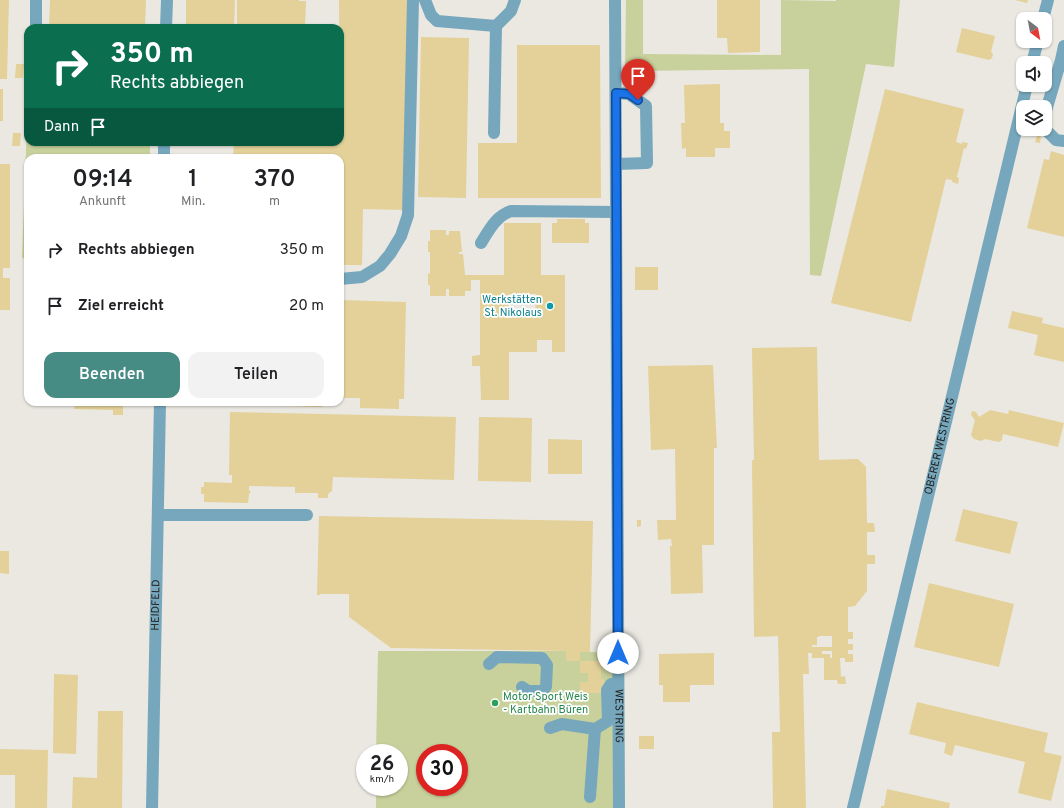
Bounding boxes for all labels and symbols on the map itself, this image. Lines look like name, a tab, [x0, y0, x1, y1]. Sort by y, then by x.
north arrow	[1016, 12, 1052, 48]
pin	[621, 59, 655, 100]
place label: Werkstätten St. Nikolaus	[482, 293, 542, 320]
marker: Werkstätten St. Nikolaus	[545, 301, 555, 311]
street label: OBERER WESTRING	[922, 396, 958, 496]
street label: HEIDFELD	[148, 579, 164, 631]
position arrow	[597, 632, 639, 674]
street label: WESTRING	[611, 689, 626, 743]
place label: Motor Sport Weis - Kartbahn Büren	[503, 690, 588, 717]
marker: Motor Sport Weis - Kartbahn Büren	[490, 698, 500, 708]
speed limit sign: 30	[416, 744, 468, 796]

